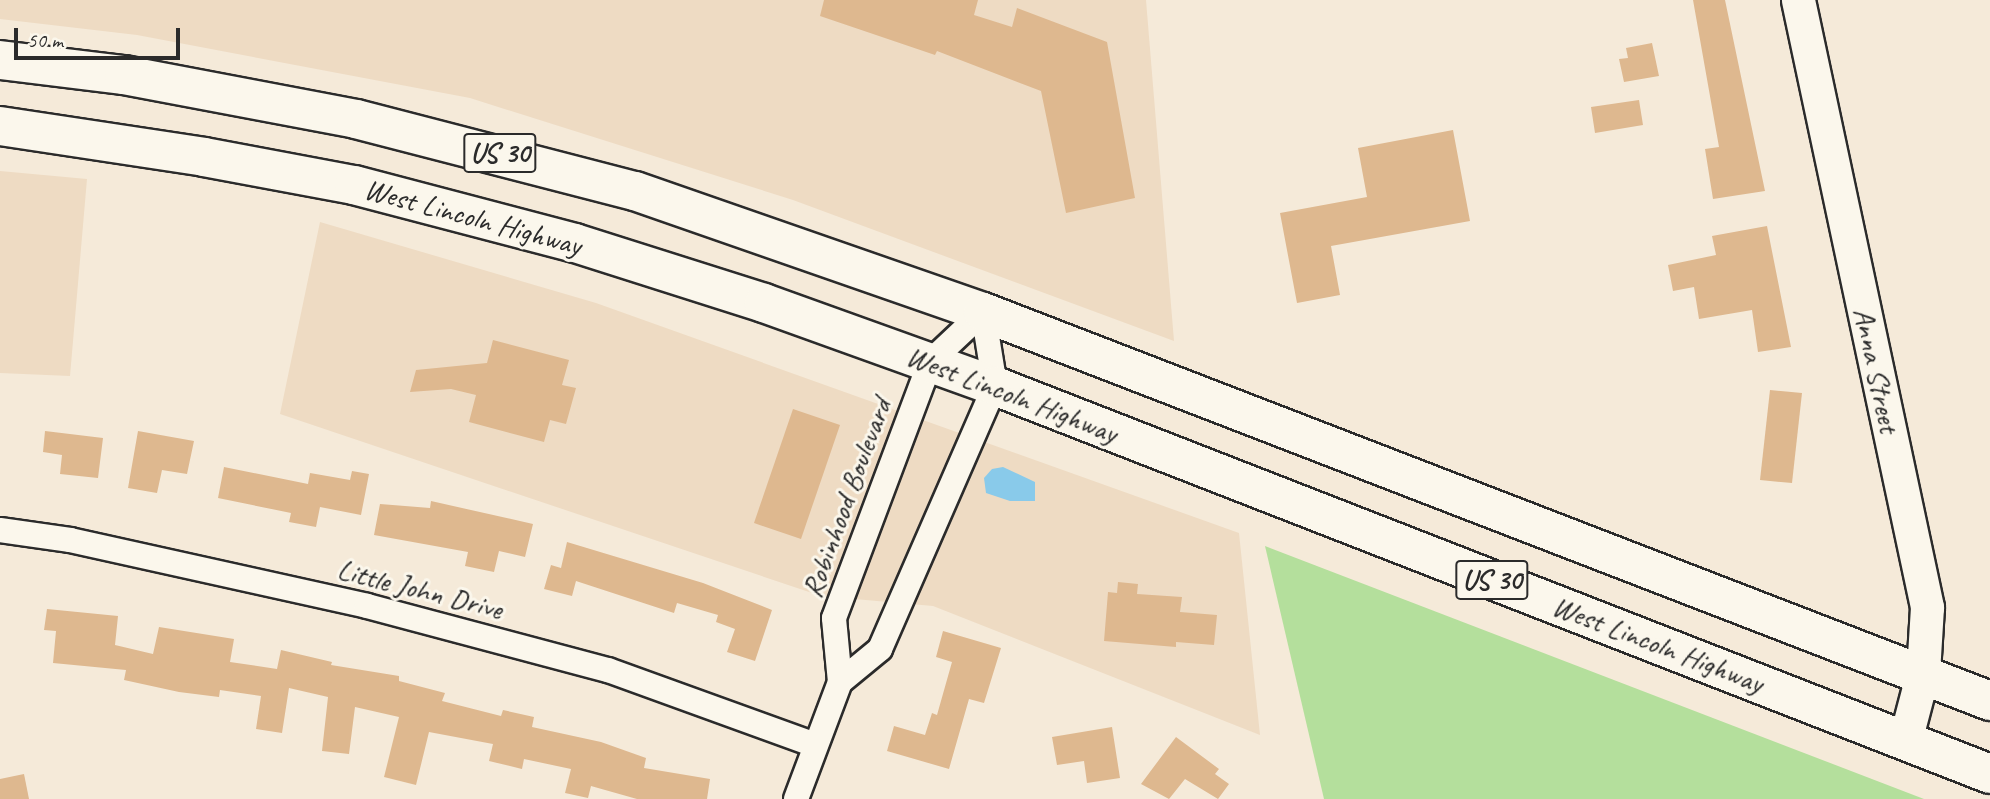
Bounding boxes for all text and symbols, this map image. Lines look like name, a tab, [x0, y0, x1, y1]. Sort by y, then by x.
scale bar	[18, 14, 184, 58]
text: 50 m	[27, 27, 63, 53]
road number: US 30	[463, 128, 537, 178]
street label: West Lincoln Highway	[361, 171, 585, 263]
street label: Anna Street	[1846, 304, 1908, 436]
street label: West Lincoln Highway	[901, 337, 1123, 451]
street label: Robinhood Boulevard	[793, 393, 899, 603]
street label: Little John Drive	[334, 551, 506, 627]
road number: US 30	[1455, 556, 1529, 604]
street label: West Lincoln Highway	[1547, 587, 1769, 701]

